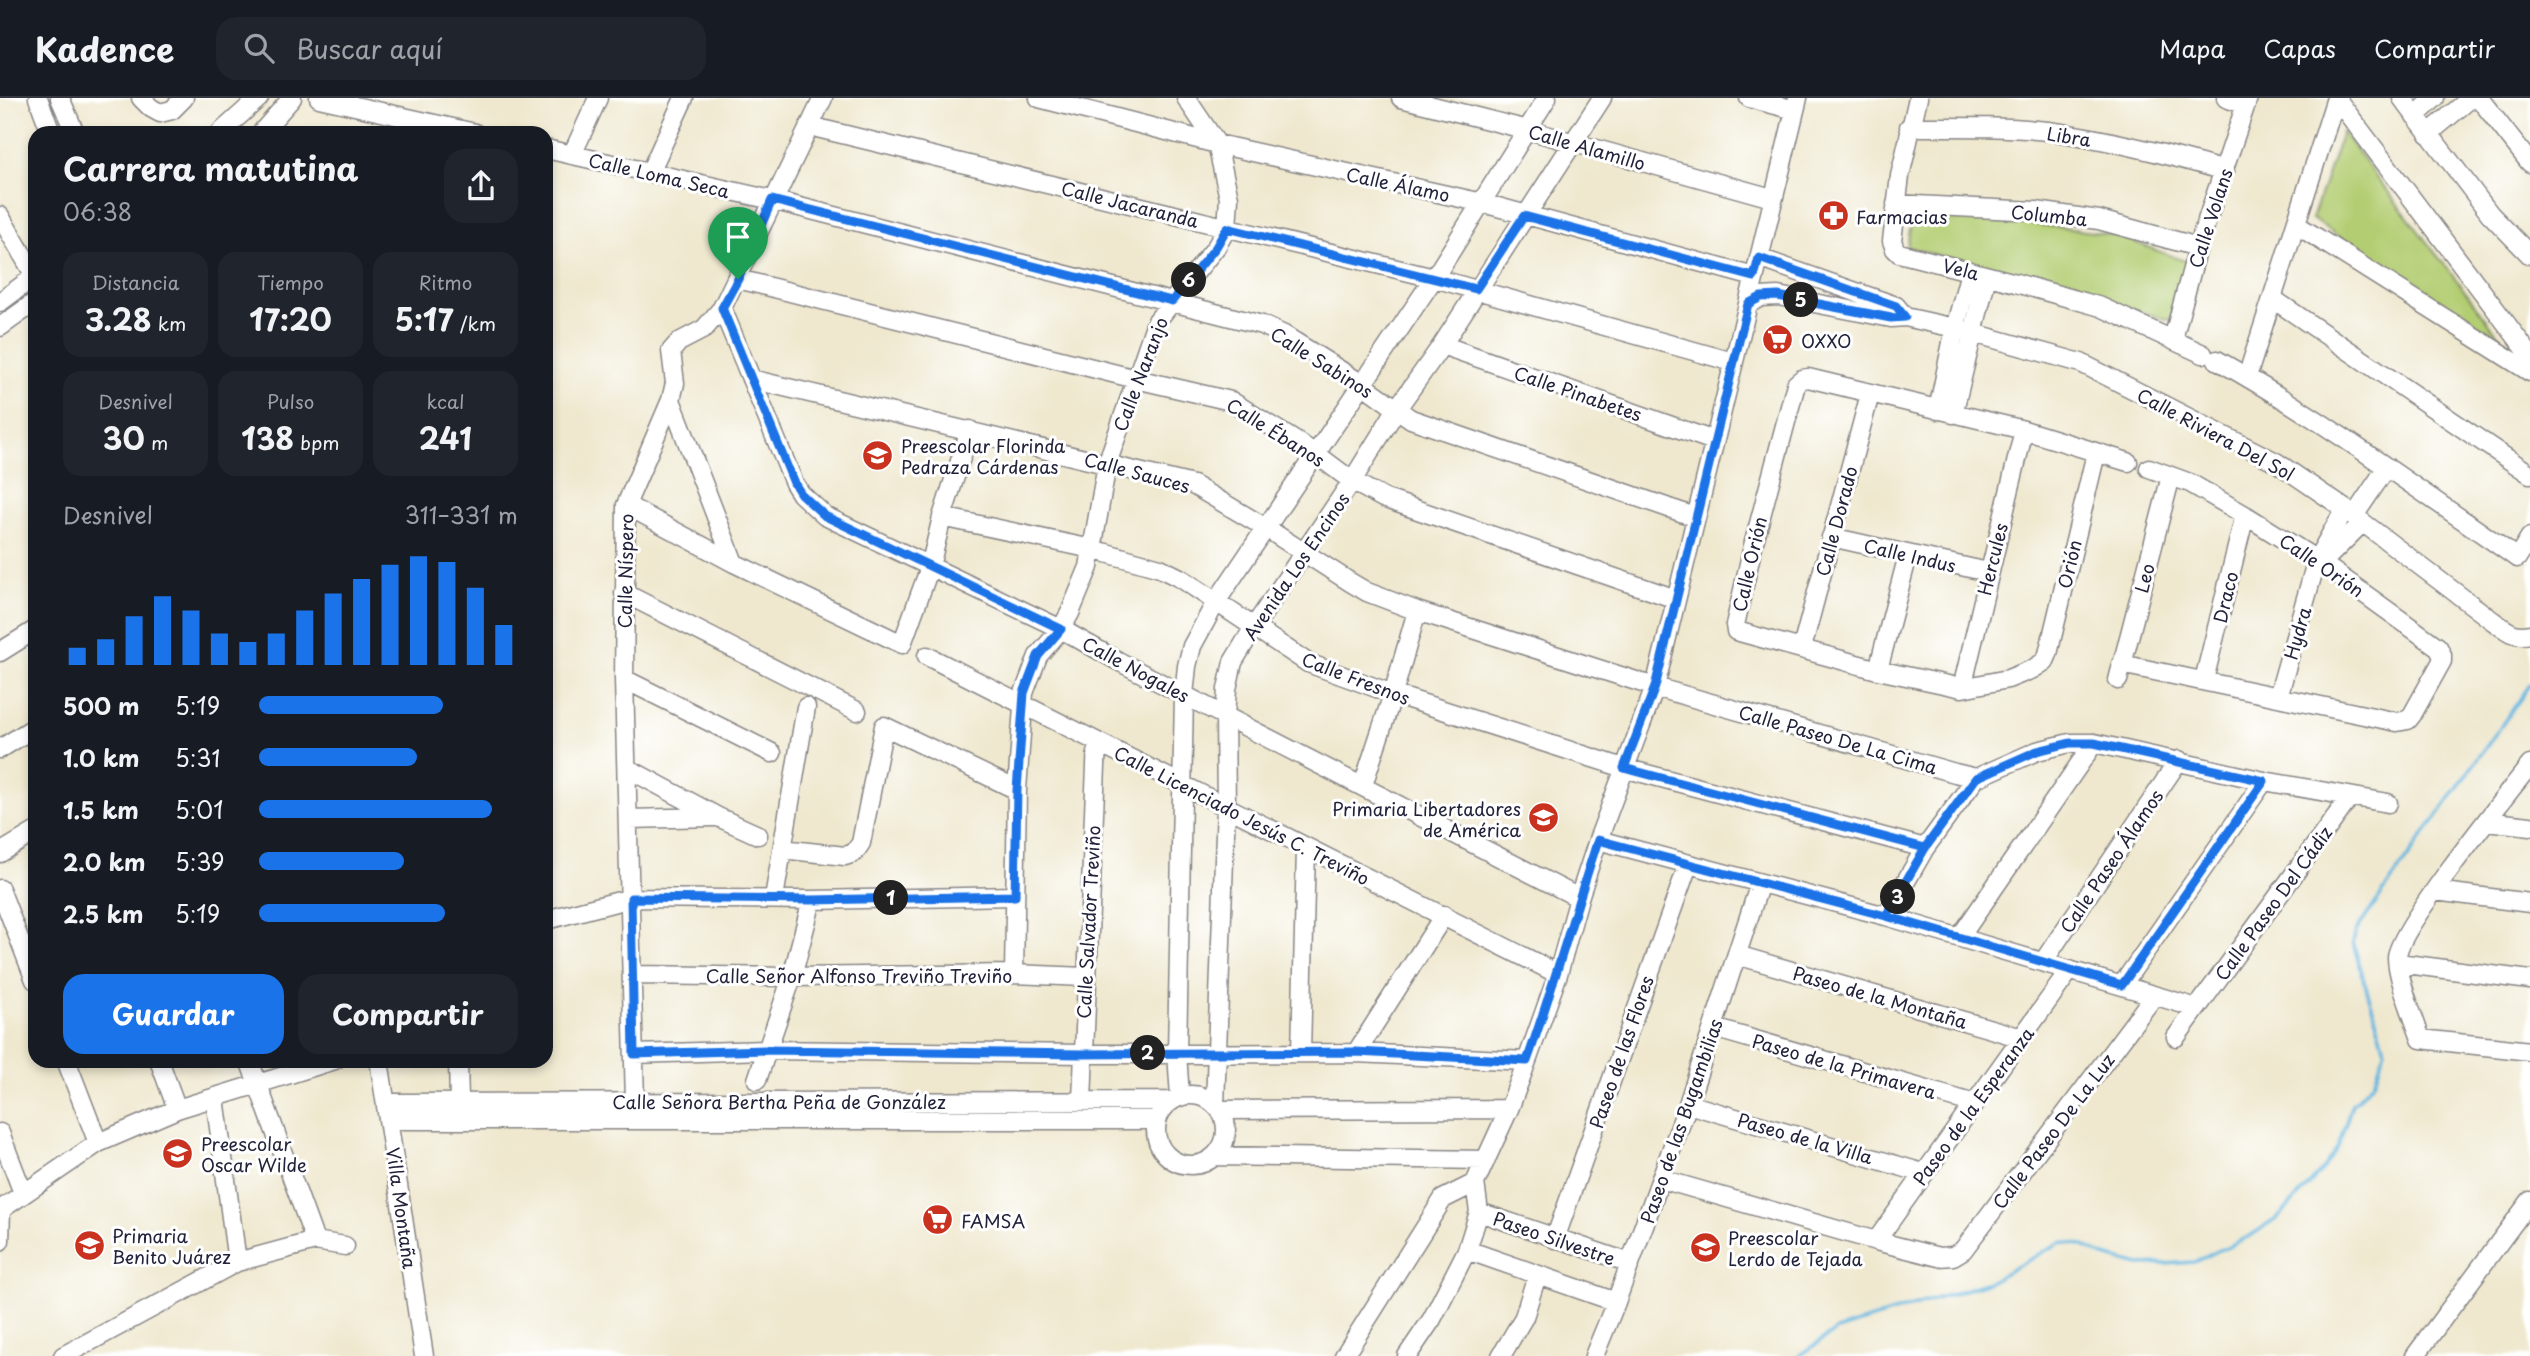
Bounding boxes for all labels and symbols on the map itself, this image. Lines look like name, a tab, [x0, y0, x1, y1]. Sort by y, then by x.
street label: Calle Alamillo	[1525, 117, 1649, 177]
street label: Libra	[2045, 119, 2093, 153]
street label: Calle Loma Seca	[586, 146, 733, 205]
street label: Calle Álamo	[1344, 160, 1452, 208]
street label: Calle Volans	[2181, 165, 2239, 271]
street label: Calle Jacaranda	[1059, 174, 1201, 234]
street label: Columba	[2010, 198, 2089, 233]
pharmacy icon: Farmacias	[1816, 199, 1850, 233]
place label: Farmacias	[1856, 203, 1947, 230]
pin	[708, 207, 768, 279]
street label: Vela	[1940, 251, 1983, 287]
pin: 6	[1172, 262, 1206, 298]
pin: 5	[1784, 282, 1818, 318]
street label: Calle Naranjo	[1106, 313, 1174, 435]
street label: Calle Sabinos	[1266, 320, 1378, 404]
supermarket icon: OXXO	[1761, 323, 1795, 357]
place label: OXXO	[1801, 327, 1851, 354]
street label: Calle Pinabetes	[1511, 359, 1645, 427]
street label: Calle Riviera Del Sol	[2132, 381, 2300, 487]
street label: Calle Ébanos	[1222, 391, 1330, 473]
place label: Preescolar Florinda Pedraza Cárdenas	[901, 432, 1066, 480]
school or university icon: Preescolar Florinda Pedraza Cárdenas	[861, 438, 895, 472]
street label: Calle Sauces	[1081, 445, 1193, 499]
street label: Calle Dorado	[1808, 463, 1864, 579]
street label: Avenida Los Encinos	[1236, 487, 1356, 645]
street label: Calle Níspero	[610, 513, 640, 629]
street label: Calle Orión	[1725, 514, 1773, 614]
street label: Hercules	[1970, 520, 2014, 598]
street label: Calle Orión	[2274, 527, 2370, 603]
street label: Calle Indus	[1861, 531, 1959, 579]
street label: Orión	[2050, 537, 2088, 591]
street label: Leo	[2127, 560, 2161, 596]
street label: Draco	[2206, 568, 2244, 626]
street label: Hydra	[2277, 603, 2318, 663]
street label: Calle Nogales	[1078, 629, 1194, 709]
street label: Calle Fresnos	[1298, 645, 1414, 711]
street label: Calle Paseo De La Cima	[1735, 698, 1941, 780]
street label: Calle Licenciado Jesús C. Treviño	[1109, 739, 1375, 891]
street label: Calle Paseo Álamos	[2053, 784, 2169, 938]
place label: Primaria Libertadores de América	[1332, 795, 1521, 843]
school or university icon: Primaria Libertadores de América	[1527, 801, 1561, 835]
street label: Calle Paseo Del Cádiz	[2208, 820, 2338, 986]
street label: Calle Salvador Treviño	[1069, 825, 1107, 1019]
pin: 1	[874, 880, 908, 916]
pin: 3	[1881, 880, 1916, 914]
street label: Paseo de la Montaña	[1790, 959, 1971, 1035]
street label: Calle Señor Alfonso Treviño Treviño	[706, 962, 1012, 989]
street label: Paseo de las Flores	[1582, 972, 1660, 1132]
street label: Paseo de las Bugambilias	[1633, 1015, 1729, 1227]
street label: Paseo de la Esperanza	[1906, 1020, 2040, 1191]
street label: Paseo de la Primavera	[1749, 1027, 1939, 1105]
pin: 2	[1130, 1035, 1166, 1070]
street label: Calle Paseo De La Luz	[1986, 1047, 2121, 1214]
street label: Calle Señora Bertha Peña de González	[612, 1088, 946, 1115]
street label: Paseo de la Villa	[1734, 1106, 1876, 1170]
place label: Preescolar Oscar Wilde	[201, 1130, 307, 1178]
school or university icon: Preescolar Oscar Wilde	[161, 1136, 195, 1170]
street label: Villa Montaña	[380, 1146, 424, 1271]
supermarket icon: FAMSA	[921, 1203, 955, 1237]
street label: Paseo Silvestre	[1489, 1204, 1619, 1272]
place label: FAMSA	[961, 1207, 1025, 1234]
place label: Primaria Benito Juárez	[112, 1222, 231, 1270]
place label: Preescolar Lerdo de Tejada	[1728, 1224, 1863, 1272]
school or university icon: Primaria Benito Juárez	[72, 1228, 106, 1262]
school or university icon: Preescolar Lerdo de Tejada	[1688, 1230, 1722, 1264]

